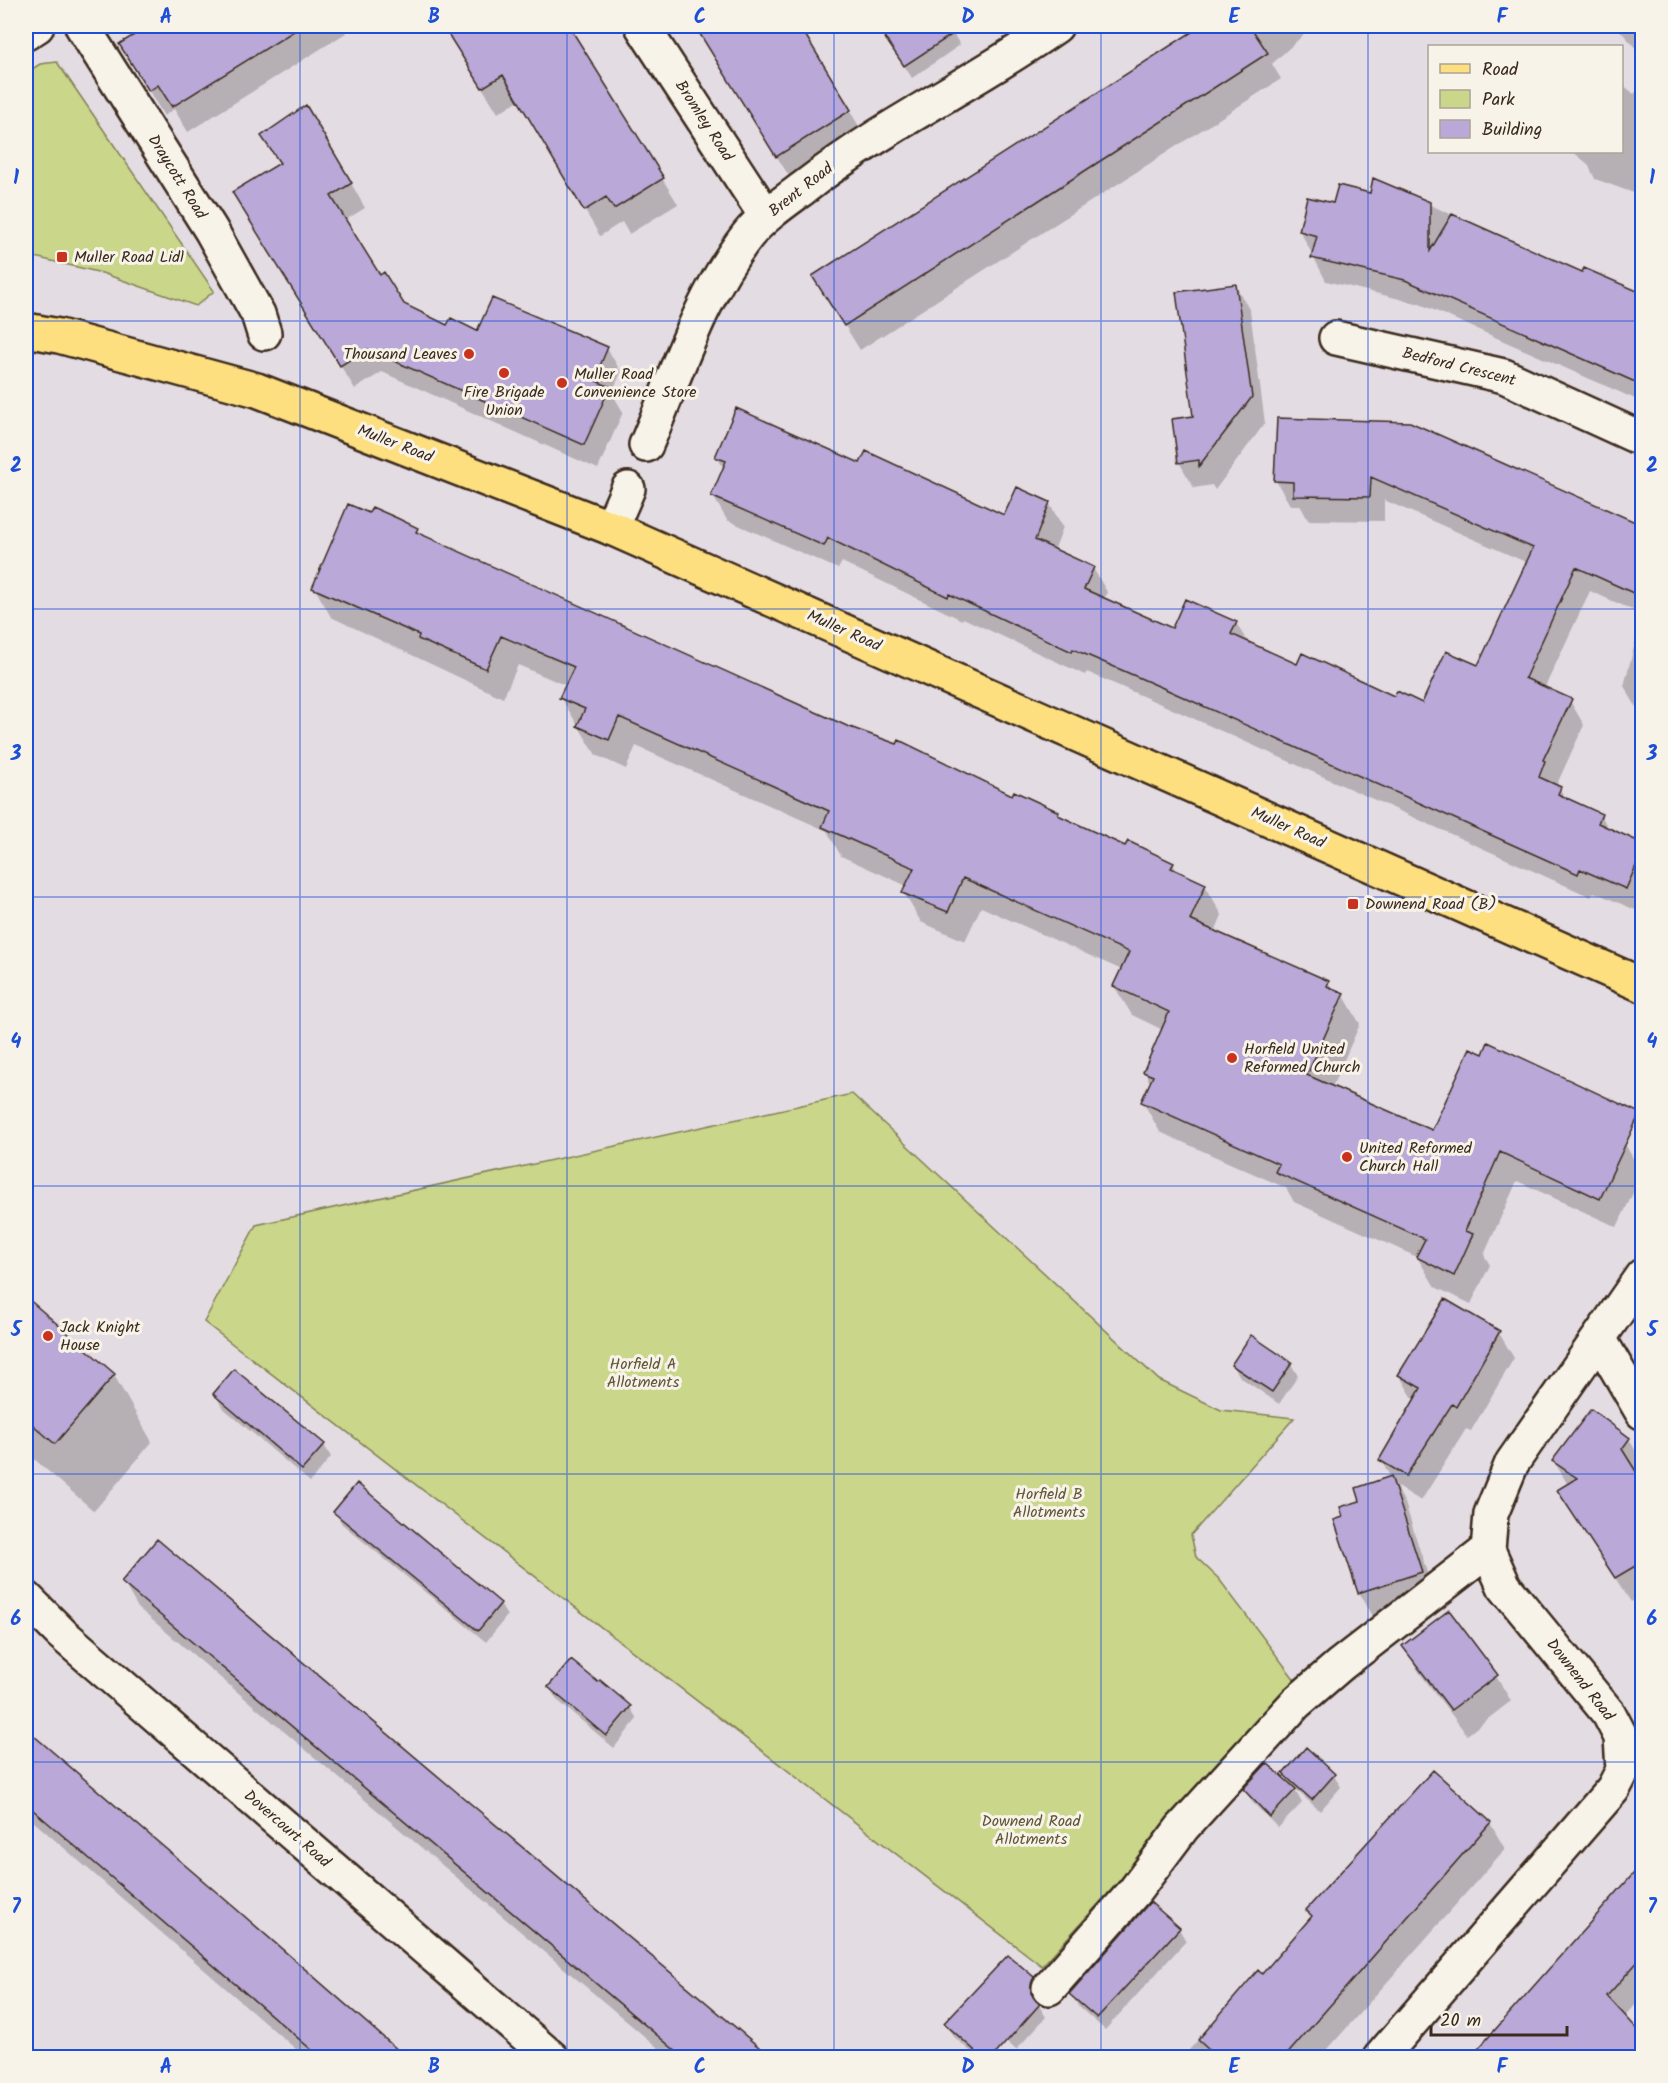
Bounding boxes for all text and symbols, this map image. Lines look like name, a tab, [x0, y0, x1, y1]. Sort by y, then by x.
text: A	[160, 2, 172, 34]
text: B	[428, 2, 440, 34]
text: C	[694, 2, 706, 34]
text: D	[961, 2, 975, 34]
text: E	[1228, 2, 1240, 34]
text: F	[1497, 2, 1509, 34]
legend	[1428, 45, 1623, 153]
text: Road	[1482, 56, 1519, 85]
street label: Bromley Road	[668, 75, 740, 167]
text: Park	[1482, 86, 1515, 115]
text: Building	[1482, 116, 1542, 145]
street label: Draycott Road	[141, 130, 214, 225]
street label: Brent Road	[763, 156, 839, 223]
text: 1	[13, 163, 19, 195]
text: 1	[1649, 163, 1655, 195]
place label: Muller Road Lidl	[74, 245, 184, 270]
marker: Muller Road Lidl	[55, 250, 69, 264]
street label: Bedford Crescent	[1400, 341, 1519, 393]
place label: Thousand Leaves	[343, 342, 457, 367]
marker: Thousand Leaves	[462, 347, 476, 361]
place label: Muller Road Convenience Store	[574, 362, 697, 405]
marker: Fire Brigade Union	[497, 366, 511, 380]
marker: Muller Road Convenience Store	[555, 376, 569, 390]
place label: Fire Brigade Union	[464, 380, 544, 423]
street label: Muller Road	[354, 418, 437, 470]
text: 2	[10, 451, 22, 483]
text: 2	[1646, 451, 1658, 483]
street label: Muller Road	[803, 603, 886, 659]
text: 3	[10, 739, 22, 771]
text: 3	[1646, 739, 1658, 771]
street label: Muller Road	[1247, 800, 1330, 856]
place label: Downend Road (B)	[1365, 892, 1497, 917]
marker: Downend Road (B)	[1346, 897, 1360, 911]
text: 4	[11, 1027, 22, 1059]
text: 4	[1647, 1027, 1658, 1059]
place label: Horfield United Reformed Church	[1244, 1037, 1360, 1080]
marker: Horfield United Reformed Church	[1225, 1051, 1239, 1065]
place label: United Reformed Church Hall	[1359, 1136, 1473, 1179]
marker: United Reformed Church Hall	[1340, 1150, 1354, 1164]
text: 5	[10, 1315, 23, 1347]
place label: Jack Knight House	[60, 1315, 141, 1358]
text: 5	[1646, 1315, 1659, 1347]
marker: Jack Knight House	[41, 1329, 55, 1343]
park label: Horfield A Allotments	[607, 1352, 679, 1395]
park label: Horfield B Allotments	[1013, 1482, 1085, 1525]
text: 6	[11, 1604, 22, 1636]
text: 6	[1647, 1604, 1658, 1636]
street label: Downend Road	[1540, 1633, 1621, 1728]
street label: Dovercourt Road	[238, 1784, 337, 1875]
park label: Downend Road Allotments	[981, 1809, 1082, 1852]
text: 7	[11, 1892, 21, 1924]
text: 7	[1647, 1892, 1657, 1924]
scale bar	[1431, 1999, 1568, 2037]
text: 20 m	[1440, 2007, 1481, 2036]
text: A	[160, 2052, 172, 2083]
text: B	[428, 2052, 440, 2083]
text: C	[694, 2052, 706, 2083]
text: D	[961, 2052, 975, 2083]
text: E	[1228, 2052, 1240, 2083]
text: F	[1497, 2052, 1509, 2083]

